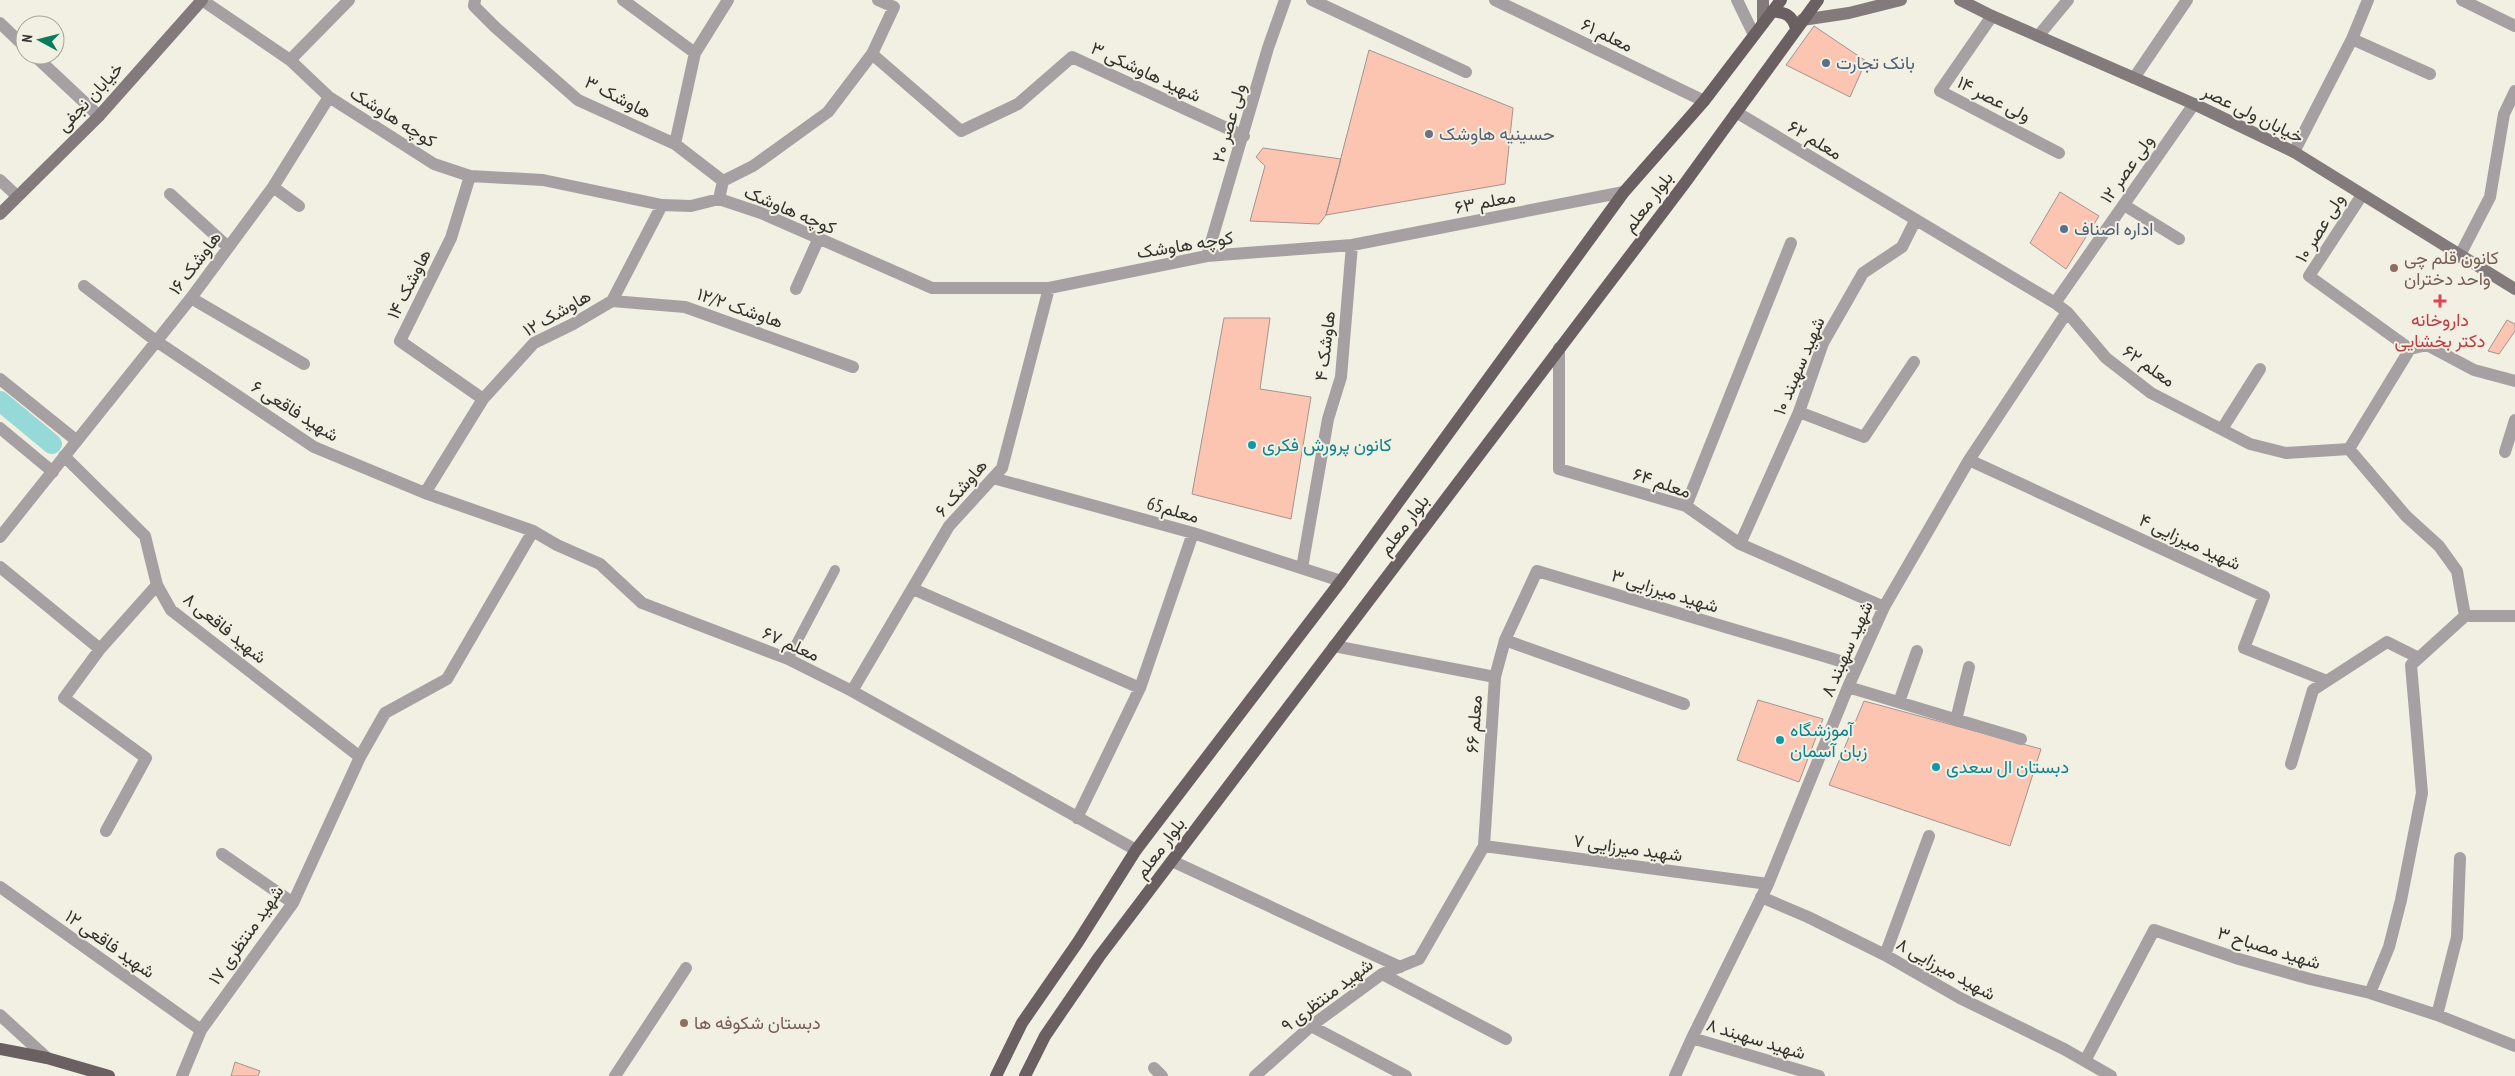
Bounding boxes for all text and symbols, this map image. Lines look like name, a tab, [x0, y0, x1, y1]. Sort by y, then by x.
street label: معلم ۶۱	[1577, 12, 1637, 58]
north arrow	[15, 15, 65, 65]
text: N	[18, 34, 36, 43]
street label: شهید هاوشکی ۳	[1087, 36, 1205, 107]
place label: بانک تجارت	[1836, 51, 1915, 74]
street label: خیابان نجفی	[51, 57, 128, 136]
marker: بانک تجارت	[1820, 57, 1832, 69]
street label: هاوشک ۳	[581, 70, 656, 123]
street label: ولی عصر ۱۴	[1953, 70, 2035, 127]
street label: خیابان ولی عصر	[2198, 79, 2308, 148]
street label: کوچه هاوشک	[345, 81, 441, 153]
street label: ولی عصر ۲۰	[1206, 81, 1251, 165]
street label: معلم ۶۲	[1784, 115, 1846, 165]
place label: حسینیه هاوشک	[1439, 122, 1555, 145]
marker: حسینیه هاوشک	[1423, 128, 1435, 140]
street label: ولی عصر ۱۲	[2095, 130, 2159, 208]
street label: بلوار معلم	[1617, 167, 1679, 237]
street label: کوچه هاوشک	[740, 180, 840, 240]
street label: معلم ۶۳	[1453, 184, 1517, 220]
street label: ولی عصر ۱۰	[2289, 189, 2350, 267]
place label: اداره اصناف	[2074, 217, 2154, 240]
marker: اداره اصناف	[2058, 223, 2070, 235]
street label: هاوشک ۱۶	[163, 226, 226, 299]
street label: کوچه هاوشک	[1135, 226, 1235, 264]
street label: هاوشک ۱۴	[381, 245, 436, 323]
place label: کانون قلم چی واحد دختران	[2404, 246, 2499, 290]
marker: کانون قلم چی واحد دختران	[2388, 262, 2400, 274]
street label: هاوشک ۱۲/۲	[694, 282, 786, 333]
street label: هاوشک ۱۲	[519, 284, 595, 341]
marker: داروخانه دکتر بخشایی	[2434, 295, 2446, 307]
place label: داروخانه دکتر بخشایی	[2395, 308, 2485, 352]
street label: هاوشک ۴	[1309, 310, 1340, 382]
street label: شهید سهبند ۱۰	[1767, 313, 1830, 419]
street label: معلم ۶۲	[2118, 339, 2180, 393]
street label: شهید فاقعی ۶	[247, 375, 343, 447]
place label: کانون پرورش فکری	[1262, 433, 1392, 457]
marker: کانون پرورش فکری	[1246, 439, 1258, 451]
street label: هاوشک ۶	[929, 454, 992, 521]
street label: معلم ۶۴	[1630, 462, 1694, 504]
street label: بلوار معلم	[1373, 490, 1435, 560]
street label: معلم65	[1144, 491, 1202, 529]
street label: شهید میرزایی ۴	[2136, 508, 2245, 575]
street label: شهید میرزایی ۳	[1609, 563, 1722, 618]
street label: شهید فاقعی ۸	[179, 587, 272, 668]
street label: شهید سهبند ۸	[1815, 597, 1878, 700]
street label: معلم ۶۷	[759, 621, 823, 667]
street label: معلم ۶۶	[1460, 694, 1488, 754]
place label: آموزشگاه زبان آسمان	[1790, 718, 1867, 762]
marker: آموزشگاه زبان آسمان	[1774, 734, 1786, 746]
place label: دبستان ال سعدی	[1946, 755, 2069, 778]
marker: دبستان ال سعدی	[1930, 761, 1942, 773]
street label: بلوار معلم	[1129, 813, 1191, 883]
street label: شهید میرزایی ۷	[1572, 828, 1684, 867]
street label: شهید منتظری ۱۷	[203, 880, 288, 989]
street label: شهید فاقعی ۱۲	[61, 904, 160, 983]
street label: شهید مصباح ۳	[2214, 921, 2324, 975]
street label: شهید میرزایی ۸	[1893, 932, 2000, 1005]
street label: شهید منتظری ۹	[1276, 952, 1377, 1037]
place label: دبستان شکوفه ها	[694, 1011, 821, 1034]
street label: شهید سهبند ۸	[1704, 1013, 1809, 1065]
marker: دبستان شکوفه ها	[678, 1017, 690, 1029]

